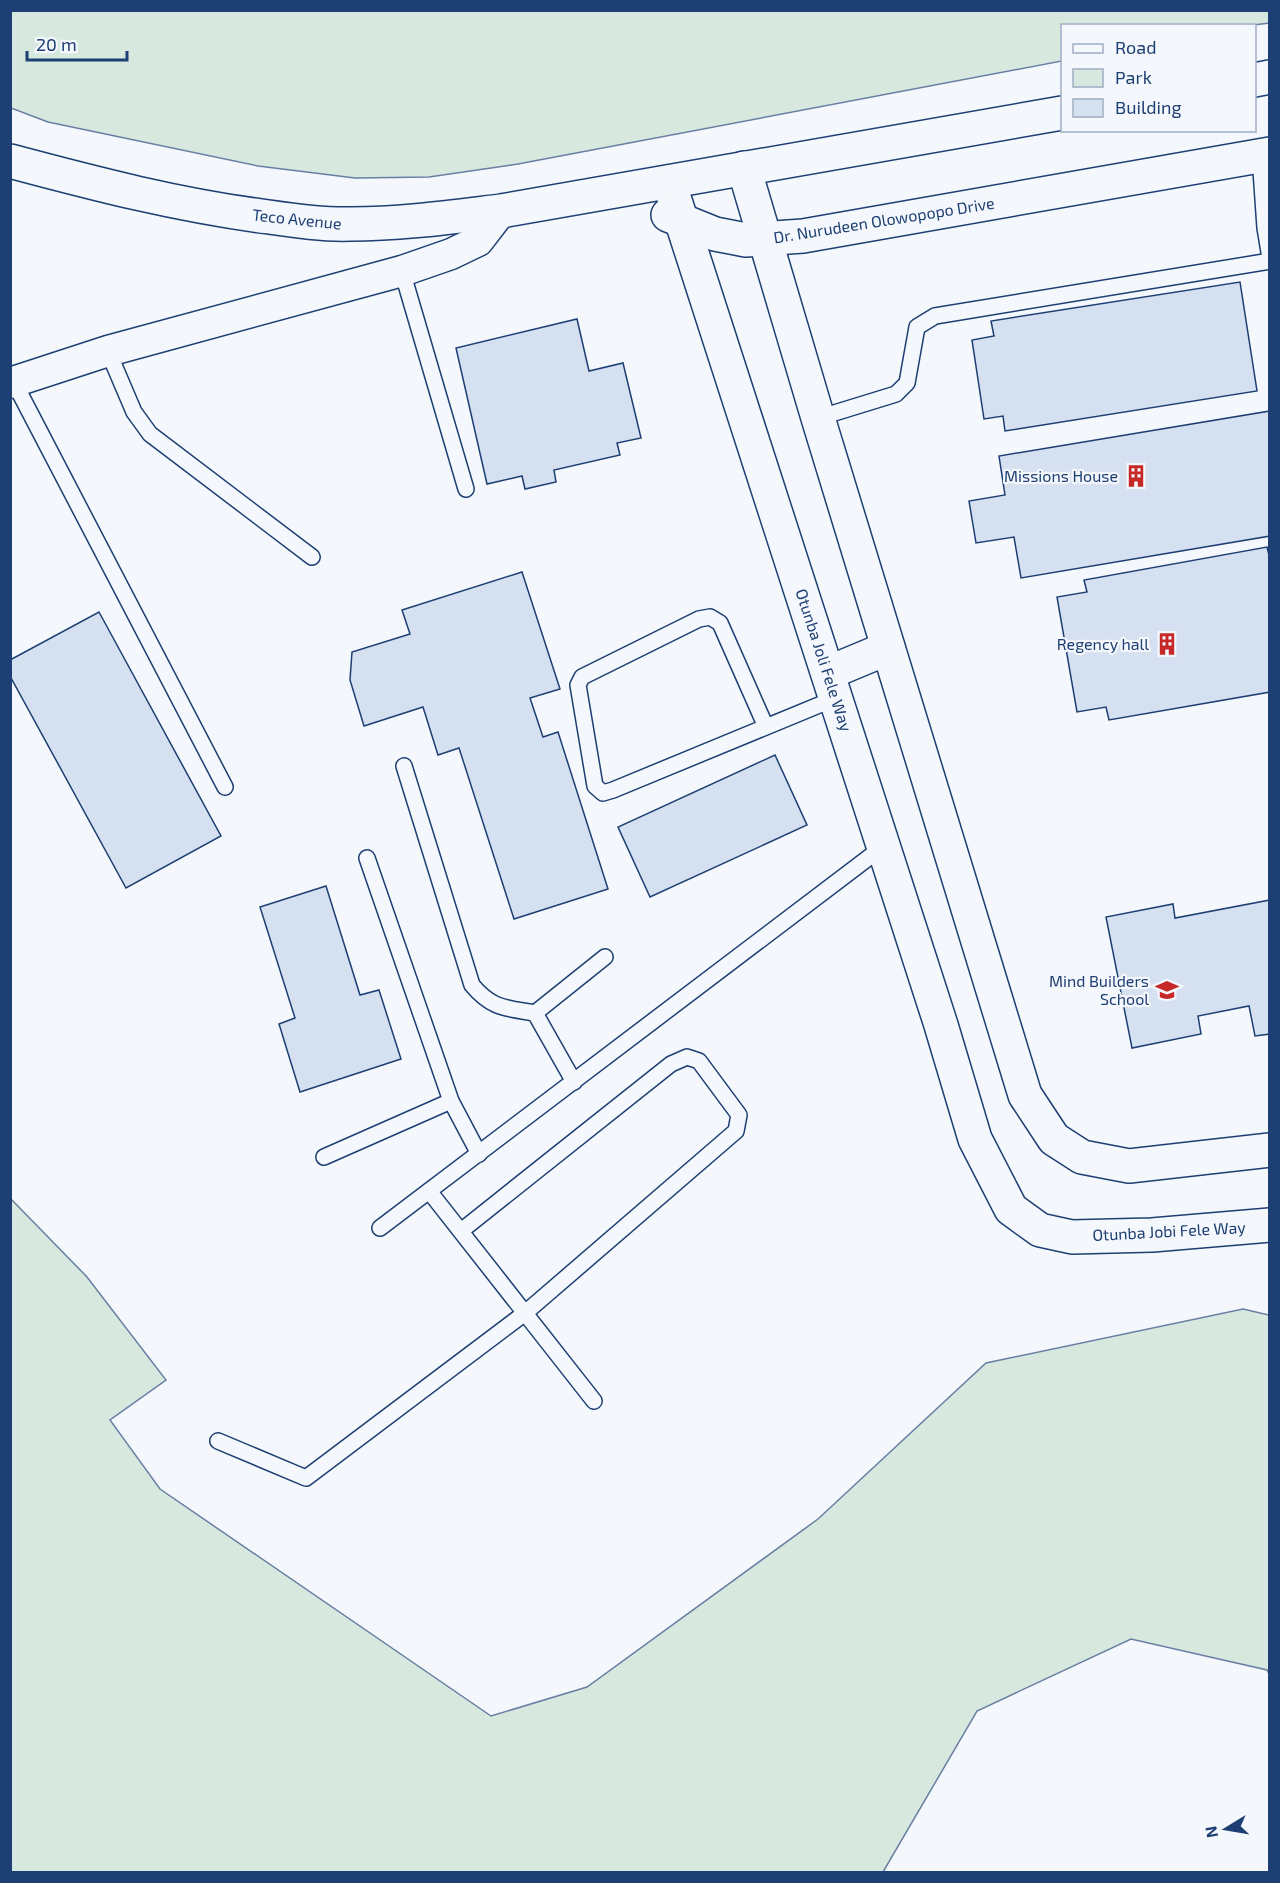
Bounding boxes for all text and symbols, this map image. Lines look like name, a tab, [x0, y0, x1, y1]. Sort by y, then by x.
scale bar	[27, 24, 128, 62]
legend	[1061, 24, 1256, 132]
text: 20 m	[36, 33, 77, 55]
text: Road	[1115, 36, 1156, 58]
text: Park	[1115, 66, 1152, 88]
text: Building	[1115, 96, 1182, 118]
street label: Dr. Nurudeen Olowopopo Drive	[772, 193, 996, 246]
street label: Teco Avenue	[251, 204, 343, 233]
building icon: Missions House	[1123, 463, 1149, 489]
place label: Missions House	[1004, 466, 1118, 485]
street label: Otunba Joli Fele Way	[792, 586, 857, 734]
building icon: Regency hall	[1154, 631, 1180, 657]
place label: Regency hall	[1057, 634, 1149, 653]
place label: Mind Builders School	[1049, 971, 1149, 1008]
school or university icon: Mind Builders School	[1154, 977, 1180, 1003]
street label: Otunba Jobi Fele Way	[1092, 1217, 1247, 1244]
north arrow	[1196, 1799, 1256, 1859]
text: N	[1200, 1824, 1221, 1839]

